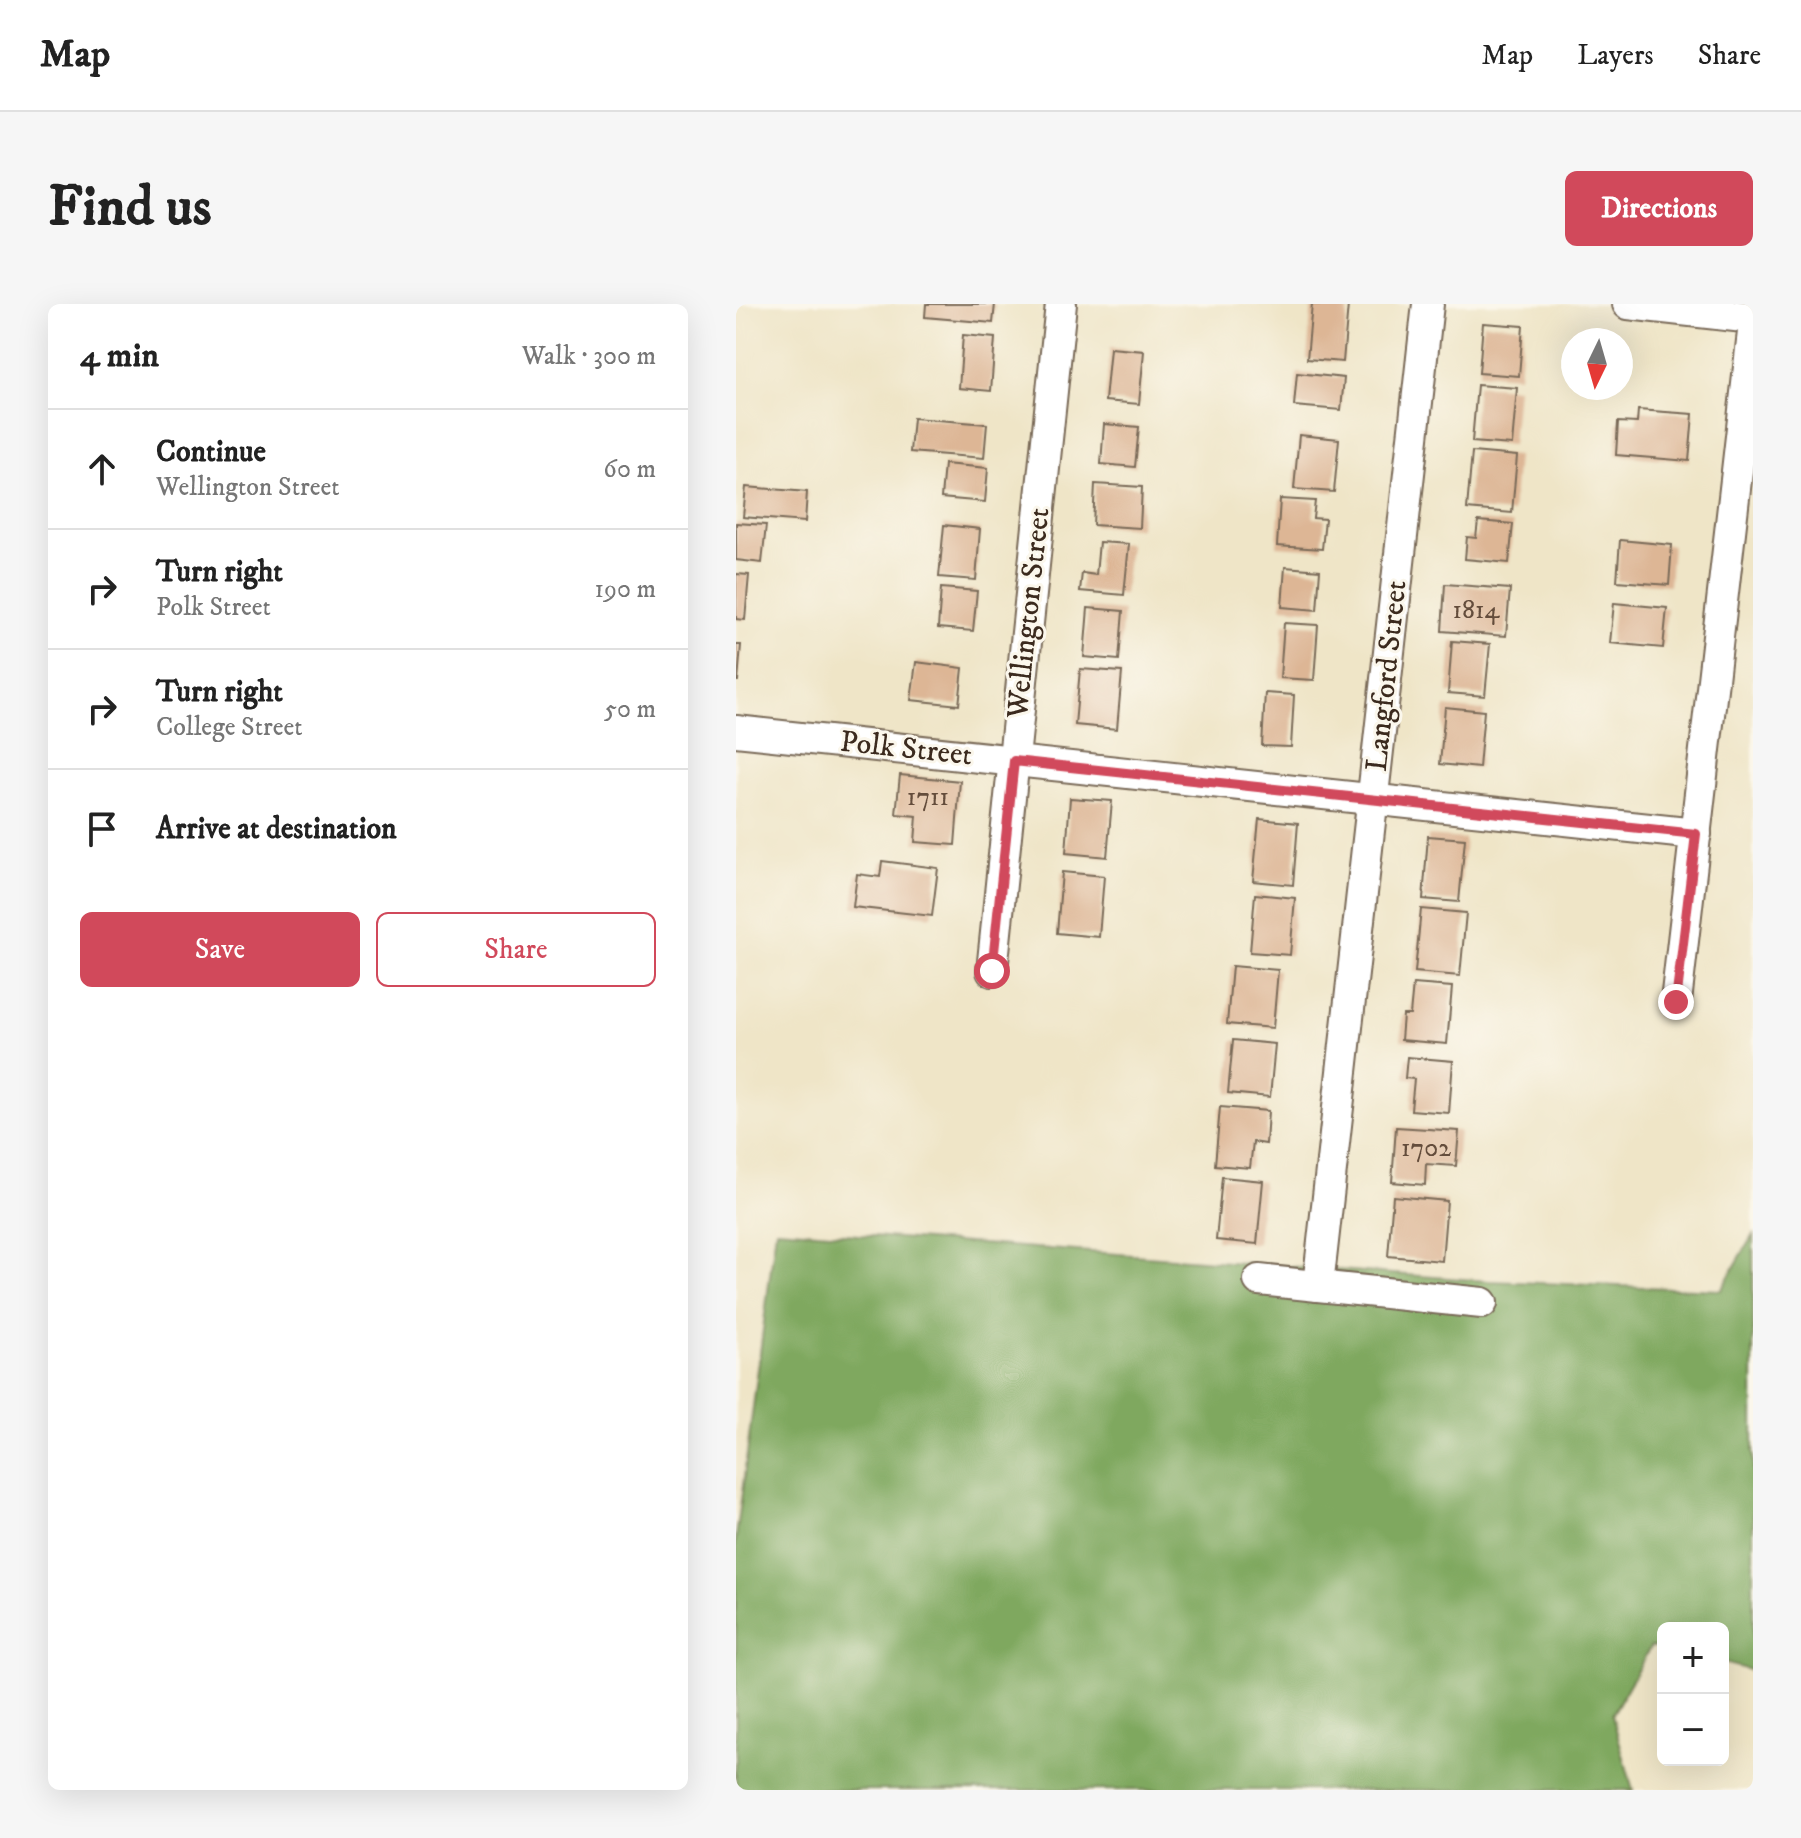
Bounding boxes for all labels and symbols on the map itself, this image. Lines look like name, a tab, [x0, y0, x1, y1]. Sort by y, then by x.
north arrow	[1561, 328, 1633, 400]
street label: Wellington Street	[999, 506, 1058, 721]
street label: Langford Street	[1359, 579, 1415, 773]
house number: 1814	[1452, 594, 1501, 627]
street label: Polk Street	[838, 724, 974, 774]
house number: 1711	[907, 781, 949, 814]
route start	[974, 953, 1010, 989]
route end	[1658, 984, 1694, 1020]
house number: 1702	[1401, 1132, 1451, 1165]

